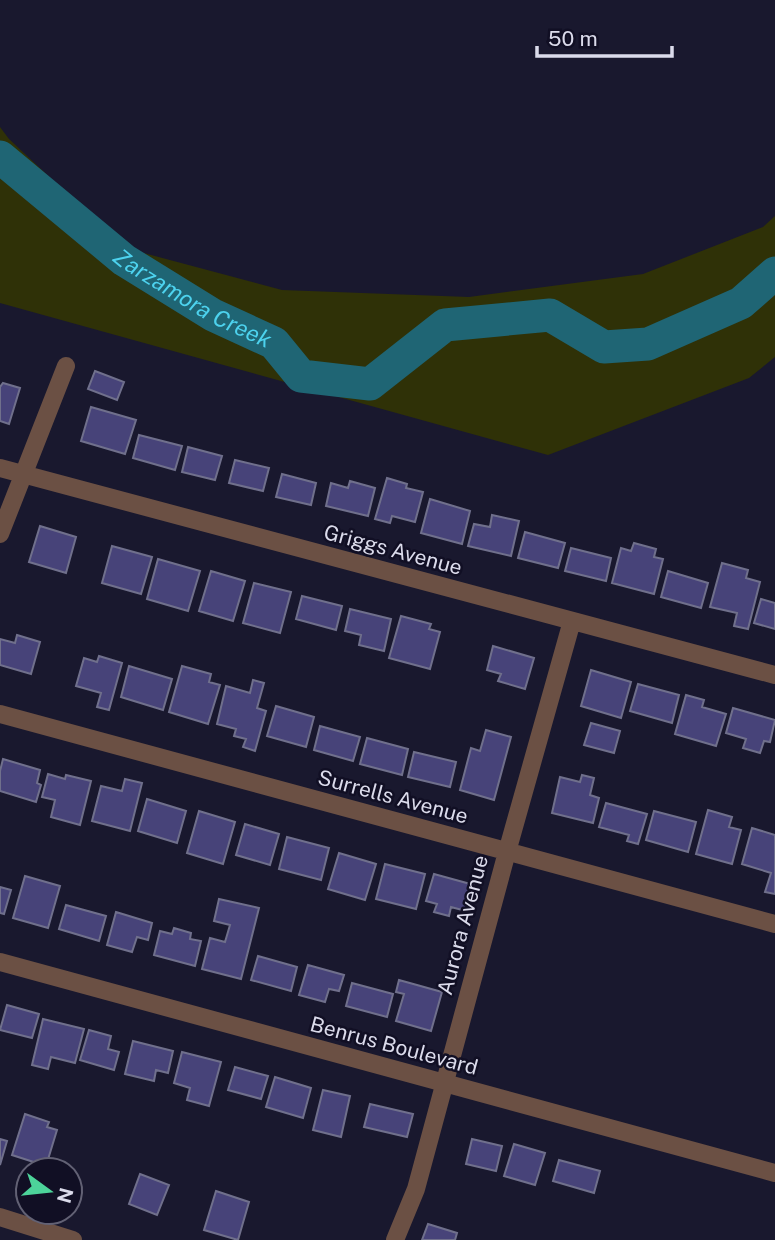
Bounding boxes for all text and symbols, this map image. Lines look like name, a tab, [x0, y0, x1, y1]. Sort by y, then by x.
scale bar	[537, 14, 672, 58]
text: 50 m	[548, 26, 598, 51]
water label: Zarzamora Creek	[108, 243, 276, 353]
street label: Griggs Avenue	[321, 519, 465, 580]
street label: Surrells Avenue	[315, 764, 471, 829]
street label: Aurora Avenue	[432, 852, 493, 997]
street label: Benrus Boulevard	[308, 1011, 481, 1080]
north arrow	[14, 1156, 84, 1226]
text: N	[53, 1185, 78, 1205]

